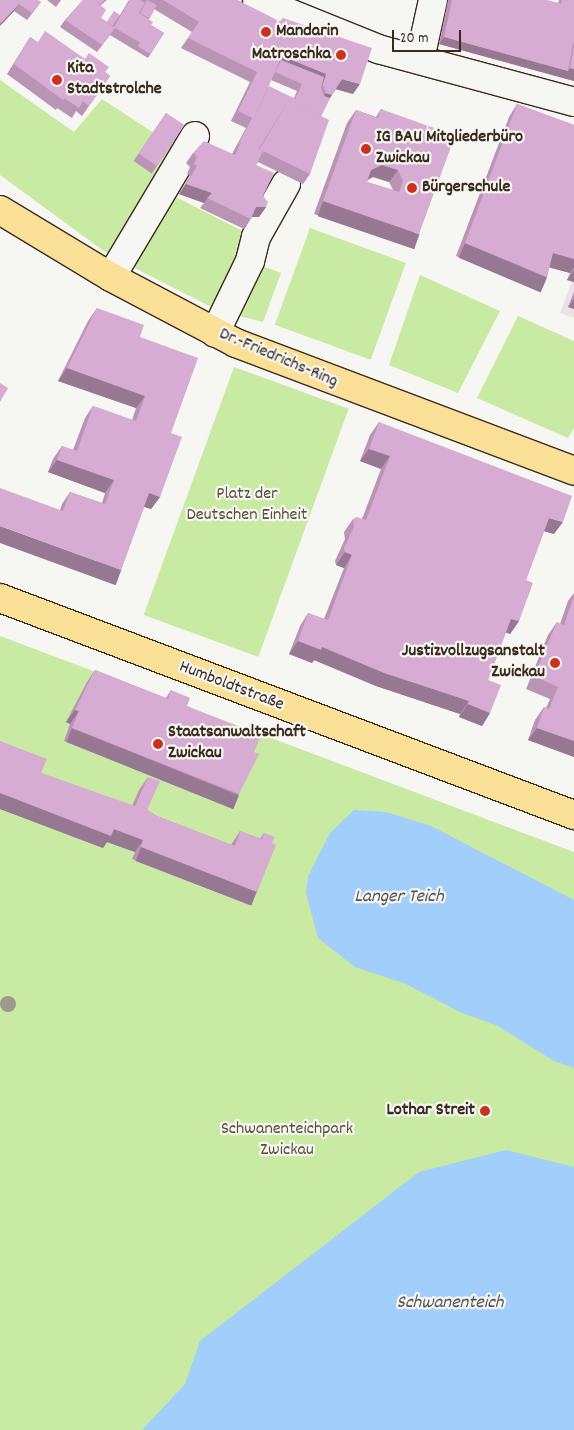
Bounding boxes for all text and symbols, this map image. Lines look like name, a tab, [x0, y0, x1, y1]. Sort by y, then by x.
scale bar	[394, 20, 463, 52]
place label: Mandarin	[276, 21, 338, 43]
marker: Mandarin	[260, 26, 272, 38]
text: 20 m	[400, 28, 428, 50]
place label: Matroschka	[252, 44, 331, 66]
marker: Matroschka	[335, 49, 347, 61]
place label: Kita Stadtstrolche	[67, 59, 162, 102]
marker: Kita Stadtstrolche	[51, 74, 63, 86]
place label: IG BAU Mitgliederbüro Zwickau	[376, 128, 523, 170]
marker: IG BAU Mitgliederbüro Zwickau	[360, 143, 372, 155]
place label: Bürgerschule	[422, 177, 510, 199]
marker: Bürgerschule	[406, 182, 418, 194]
street label: Dr.-Friedrichs-Ring	[215, 324, 341, 394]
park label: Platz der Deutschen Einheit	[187, 485, 307, 528]
place label: Justizvollzugsanstalt Zwickau	[402, 642, 545, 684]
street label: Humboldtstraße	[176, 657, 286, 717]
marker: Justizvollzugsanstalt Zwickau	[549, 657, 561, 669]
place label: Staatsanwaltschaft Zwickau	[168, 723, 306, 766]
marker: Staatsanwaltschaft Zwickau	[152, 738, 164, 750]
water label: Langer Teich	[354, 887, 444, 909]
place label: Lothar Streit	[386, 1100, 475, 1122]
marker: Lothar Streit	[479, 1105, 491, 1117]
park label: Schwanenteichpark Zwickau	[221, 1120, 353, 1162]
water label: Schwanenteich	[397, 1293, 503, 1315]

